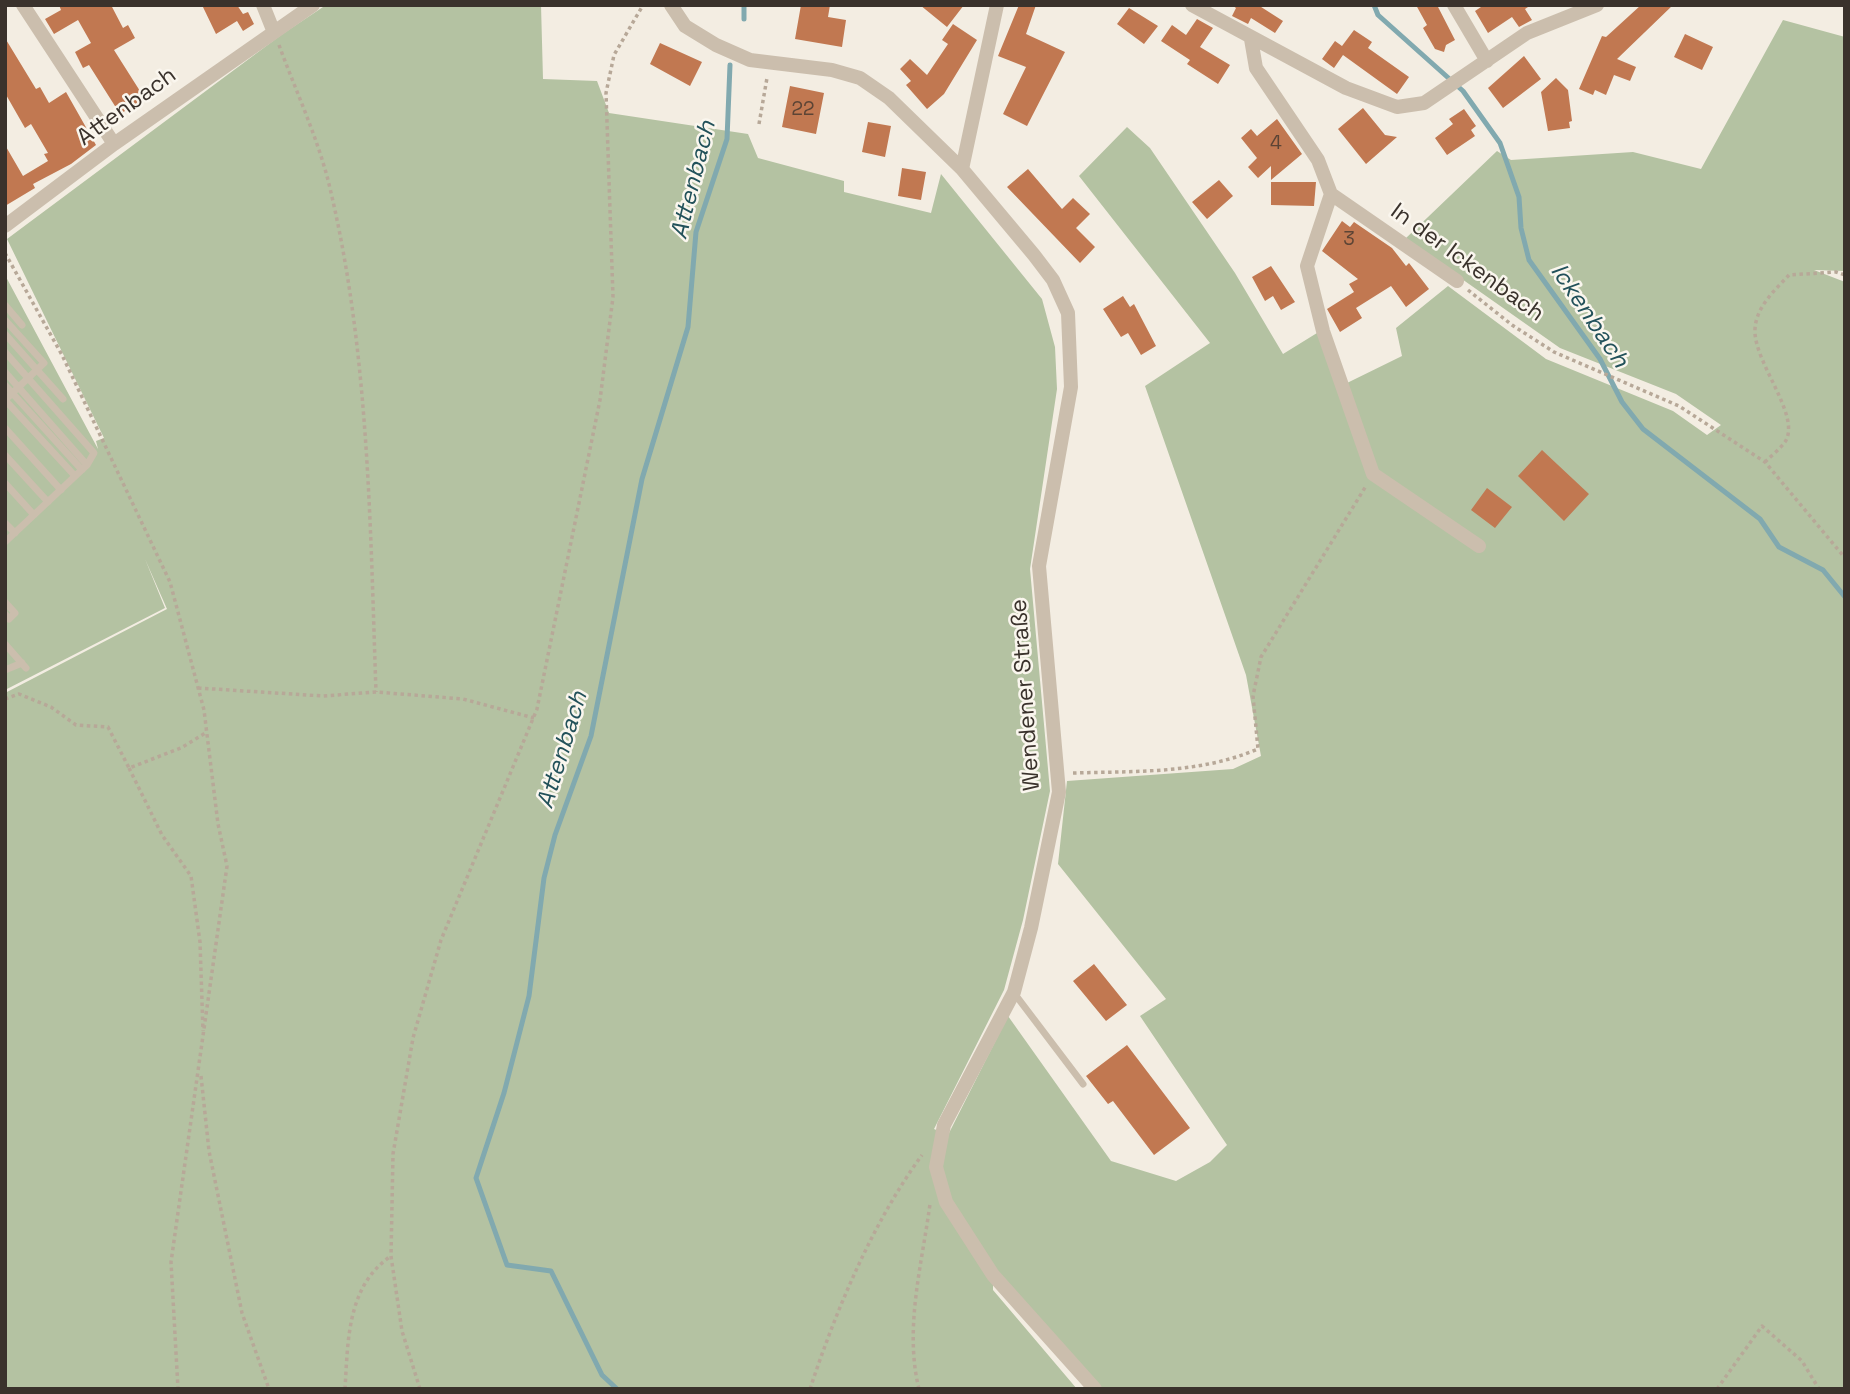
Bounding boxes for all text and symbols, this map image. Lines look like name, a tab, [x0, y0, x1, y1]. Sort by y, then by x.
street label: Attenbach	[72, 62, 182, 152]
house number: 22	[792, 99, 814, 121]
water label: Attenbach	[665, 118, 723, 242]
house number: 4	[1270, 133, 1282, 155]
street label: In der Ickenbach	[1385, 198, 1549, 328]
house number: 3	[1343, 229, 1355, 251]
water label: Ickenbach	[1544, 258, 1634, 374]
street label: Wendener Straße	[1006, 598, 1046, 792]
water label: Attenbach	[532, 688, 594, 812]

